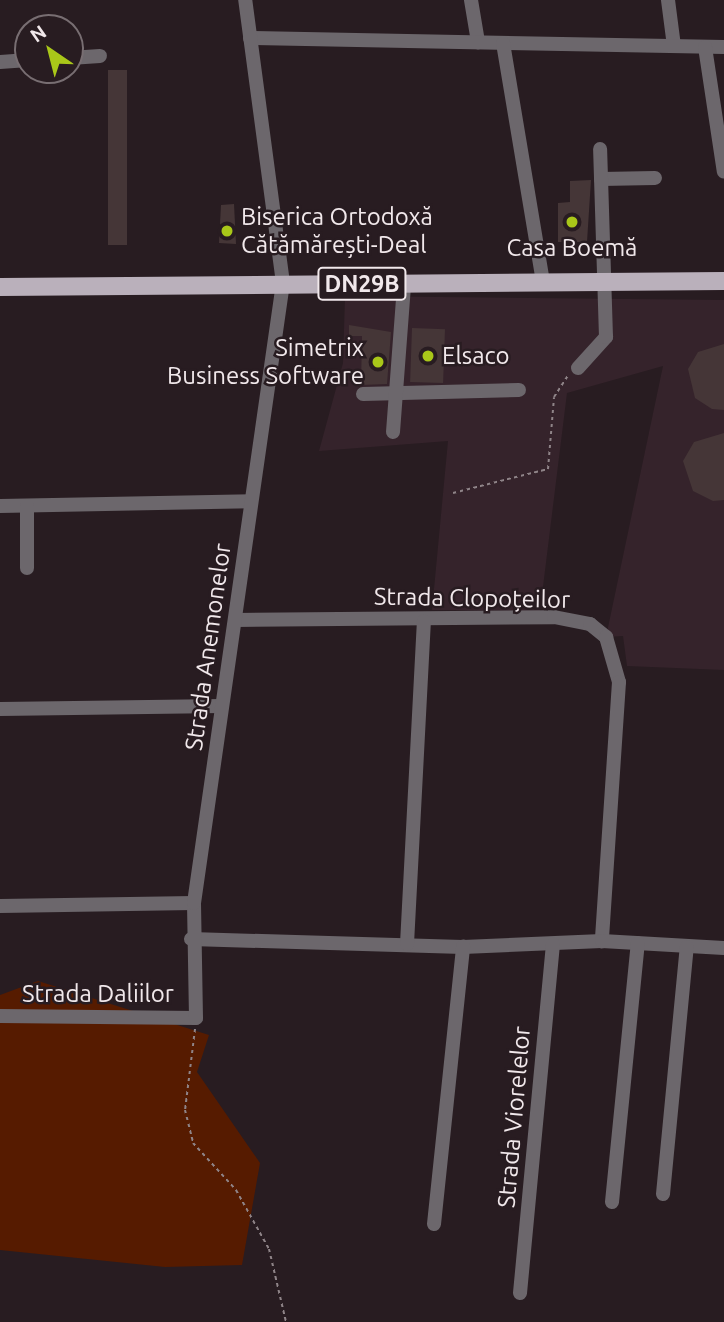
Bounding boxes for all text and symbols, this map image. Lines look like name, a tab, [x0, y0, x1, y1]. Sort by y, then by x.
north arrow	[14, 14, 84, 84]
text: N	[26, 20, 50, 47]
place label: Biserica Ortodoxă Cătămărești-Deal	[241, 203, 433, 259]
marker: Casa Boemă	[564, 214, 580, 230]
marker: Biserica Ortodoxă Cătămărești-Deal	[219, 223, 235, 239]
place label: Casa Boemă	[507, 234, 637, 262]
road number: DN29B	[316, 264, 408, 304]
place label: Simetrix Business Software	[167, 334, 364, 390]
place label: Elsaco	[442, 342, 510, 370]
marker: Elsaco	[420, 348, 436, 364]
marker: Simetrix Business Software	[370, 354, 386, 370]
street label: Strada Anemonelor	[179, 542, 237, 752]
street label: Strada Clopoțeilor	[374, 582, 570, 614]
street label: Strada Daliilor	[22, 980, 174, 1008]
street label: Strada Viorelelor	[492, 1025, 536, 1209]

